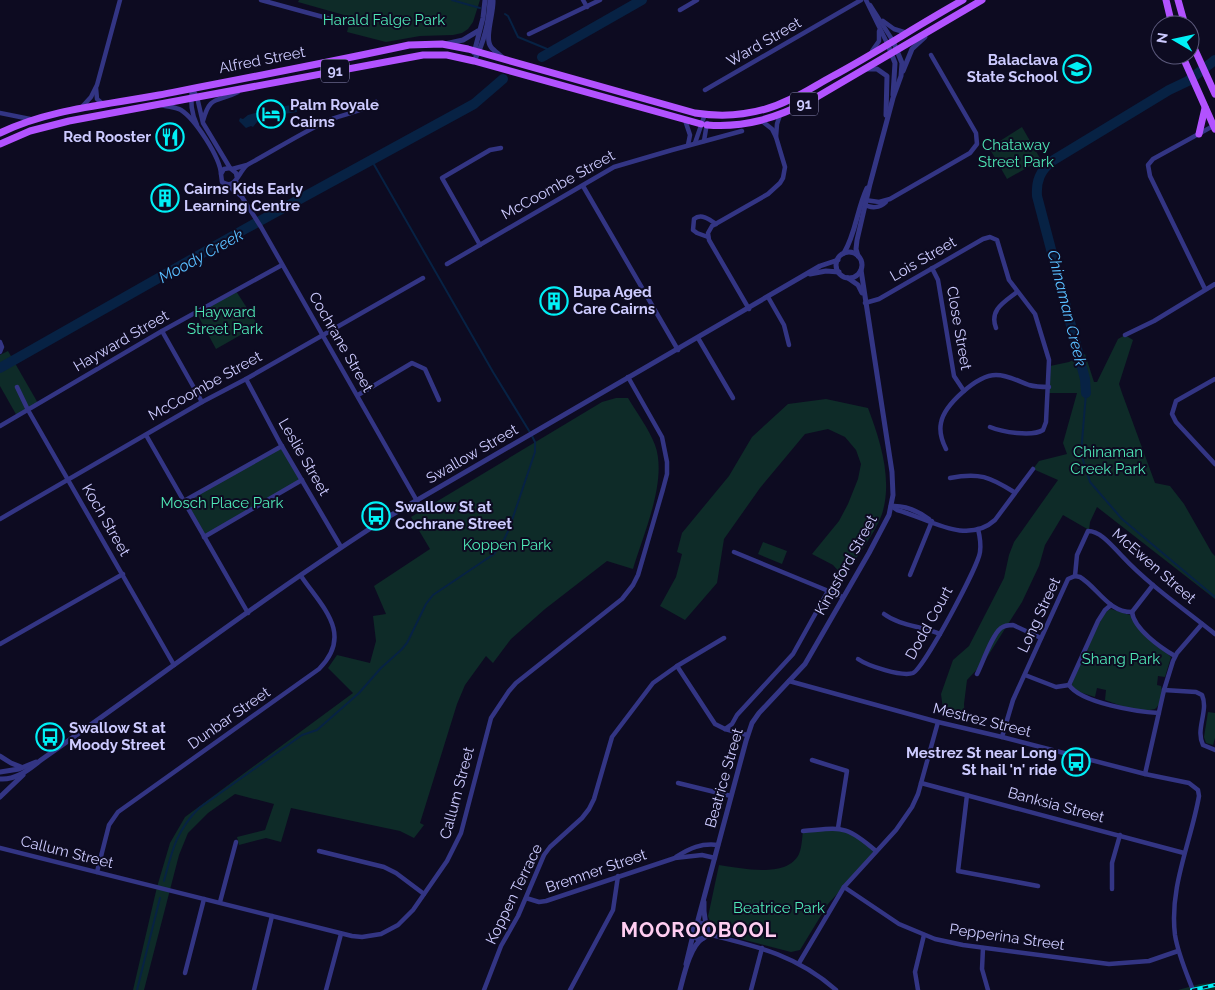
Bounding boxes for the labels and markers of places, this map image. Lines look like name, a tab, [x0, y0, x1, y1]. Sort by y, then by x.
place label: Balaclava State School	[967, 51, 1058, 86]
school or university icon: Balaclava State School	[1062, 54, 1092, 84]
place label: Palm Royale Cairns	[290, 96, 379, 131]
hotel icon: Palm Royale Cairns	[256, 99, 286, 129]
restaurant icon: Red Rooster	[155, 122, 185, 152]
place label: Red Rooster	[63, 128, 151, 146]
place label: Cairns Kids Early Learning Centre	[184, 180, 304, 215]
building icon: Cairns Kids Early Learning Centre	[150, 183, 180, 213]
place label: Bupa Aged Care Cairns	[573, 283, 655, 318]
building icon: Bupa Aged Care Cairns	[539, 286, 569, 316]
place label: Swallow St at Cochrane Street	[395, 498, 512, 533]
bus stop icon: Swallow St at Cochrane Street	[361, 501, 391, 531]
place label: Swallow St at Moody Street	[69, 719, 166, 754]
bus stop icon: Swallow St at Moody Street	[35, 722, 65, 752]
place label: Mestrez St near Long St hail 'n' ride	[906, 744, 1057, 779]
bus stop icon: Mestrez St near Long St hail 'n' ride	[1061, 747, 1091, 777]

